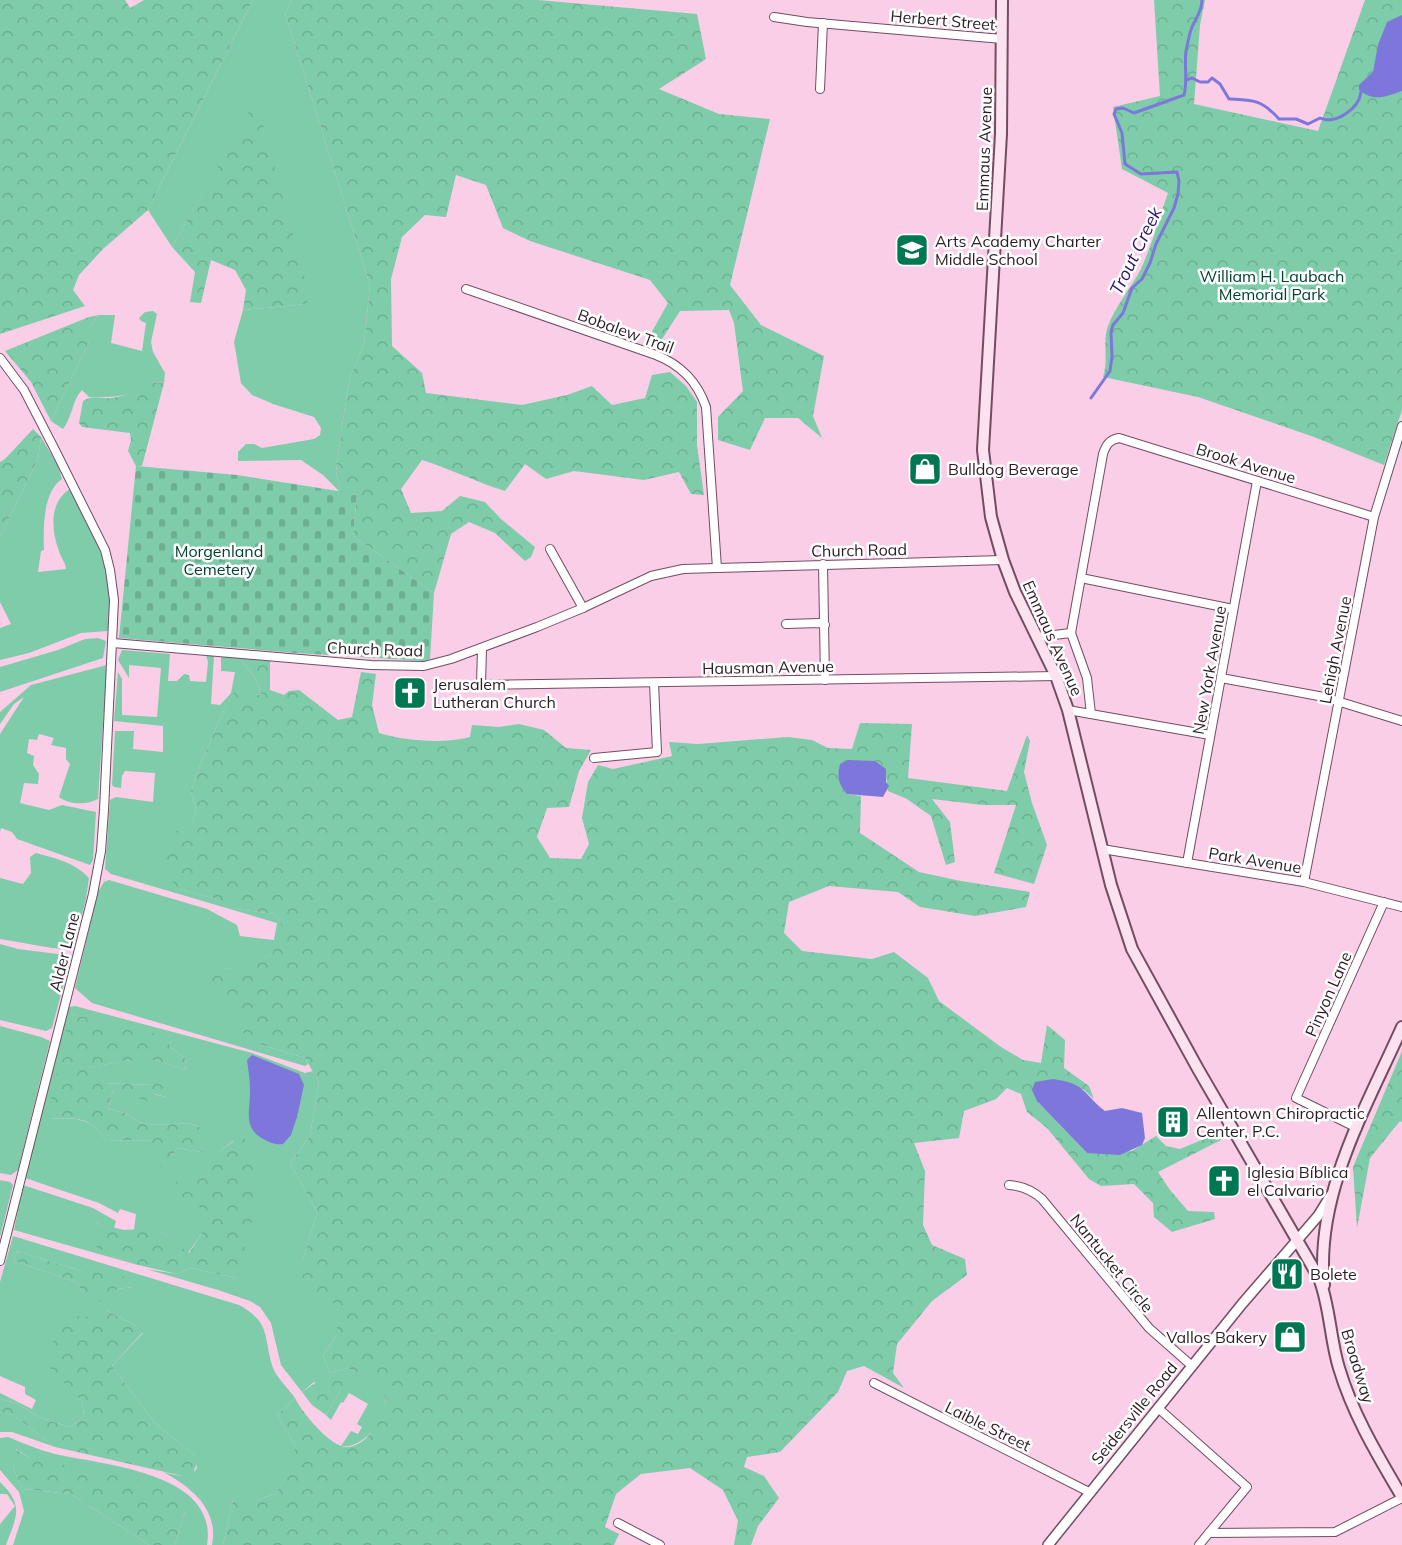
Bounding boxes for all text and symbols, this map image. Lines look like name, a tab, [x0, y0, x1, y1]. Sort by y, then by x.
street label: Herbert Street	[890, 5, 997, 35]
street label: Emmaus Avenue	[972, 87, 996, 211]
water label: Trout Creek	[1104, 202, 1167, 299]
place label: Arts Academy Charter Middle School	[935, 231, 1101, 269]
school or university icon: Arts Academy Charter Middle School	[894, 232, 930, 268]
park label: William H. Laubach Memorial Park	[1200, 266, 1344, 304]
street label: Bobalew Trail	[575, 304, 677, 358]
street label: Brook Avenue	[1194, 438, 1298, 488]
shop icon: Bulldog Beverage	[907, 451, 943, 487]
place label: Bulldog Beverage	[948, 459, 1079, 479]
street label: Church Road	[811, 539, 907, 561]
park label: Morgenland Cemetery	[175, 541, 263, 579]
street label: Emmaus Avenue	[1019, 577, 1087, 699]
street label: Lehigh Avenue	[1315, 594, 1355, 706]
street label: New York Avenue	[1188, 604, 1230, 736]
street label: Church Road	[327, 637, 423, 661]
street label: Hausman Avenue	[702, 656, 834, 678]
place label: Jerusalem Lutheran Church	[433, 674, 556, 712]
church icon: Jerusalem Lutheran Church	[392, 675, 428, 711]
street label: Park Avenue	[1207, 843, 1303, 877]
street label: Alder Lane	[45, 911, 83, 993]
street label: Pinyon Lane	[1300, 948, 1356, 1040]
place label: Allentown Chiropractic Center, P.C.	[1196, 1103, 1365, 1141]
building icon: Allentown Chiropractic Center, P.C.	[1155, 1104, 1191, 1140]
place label: Iglesia Bíblica el Calvario	[1247, 1162, 1348, 1200]
church icon: Iglesia Bíblica el Calvario	[1206, 1163, 1242, 1199]
street label: Nantucket Circle	[1066, 1210, 1158, 1316]
restaurant icon: Bolete	[1269, 1256, 1305, 1292]
place label: Bolete	[1310, 1264, 1357, 1284]
shop icon: Vallos Bakery	[1272, 1319, 1308, 1355]
street label: Broadway	[1337, 1326, 1379, 1406]
place label: Vallos Bakery	[1166, 1327, 1267, 1347]
street label: Seidersville Road	[1086, 1358, 1182, 1468]
street label: Laible Street	[942, 1397, 1034, 1455]

